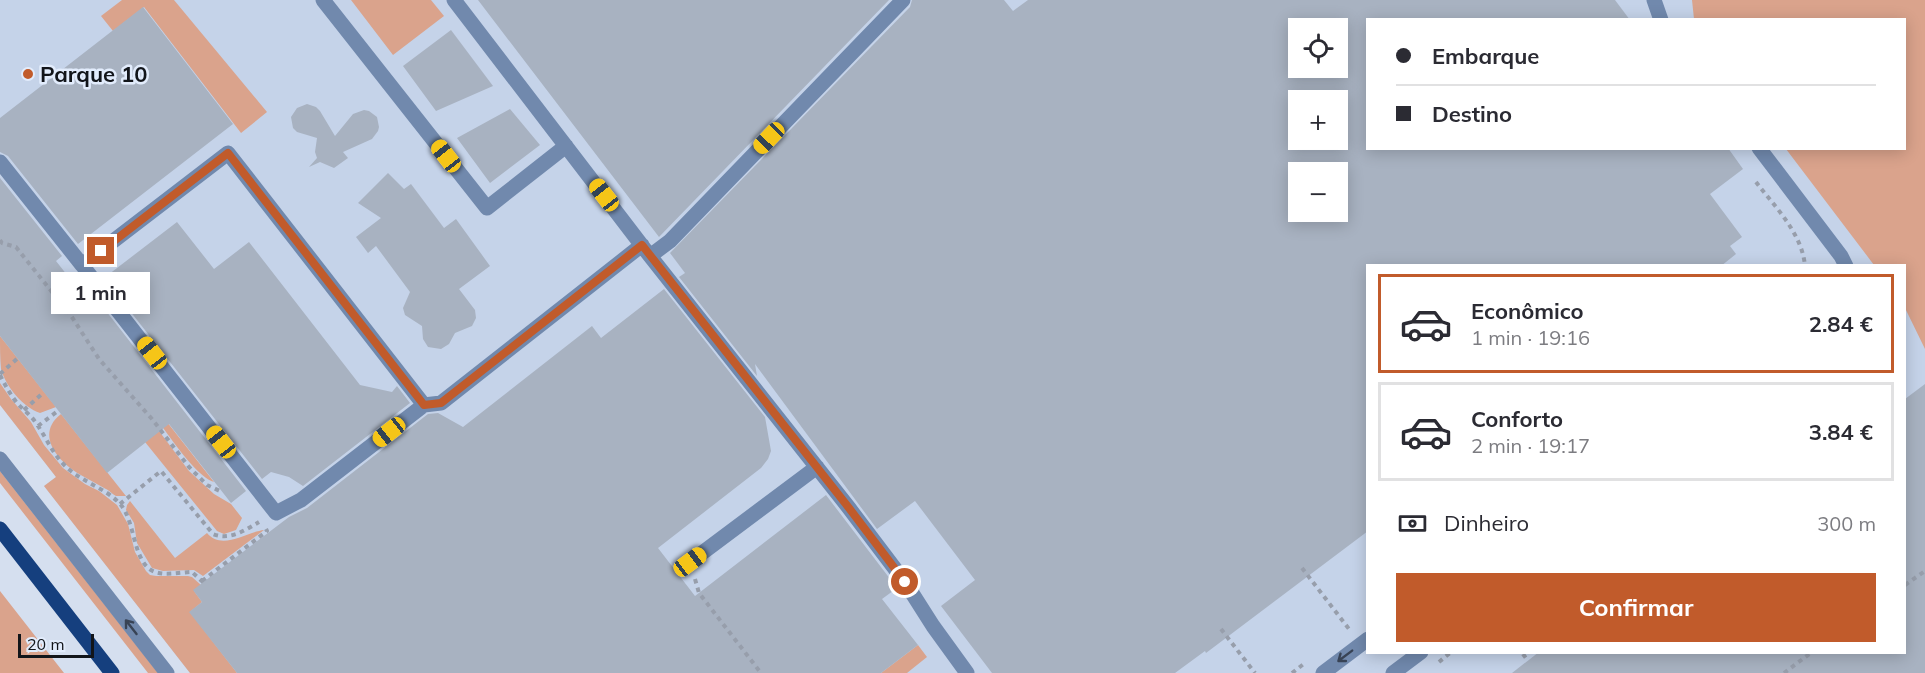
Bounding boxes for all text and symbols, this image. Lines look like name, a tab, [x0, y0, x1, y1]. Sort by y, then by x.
map controls	[1288, 18, 1348, 222]
button: locate	[1288, 18, 1348, 78]
text: Embarque	[1432, 42, 1539, 70]
place label: Parque 10	[40, 60, 148, 88]
marker: Parque 10	[21, 67, 35, 81]
button: +	[1288, 90, 1348, 150]
text: Destino	[1432, 100, 1512, 128]
car	[750, 119, 788, 157]
car	[428, 136, 464, 176]
button: −	[1288, 162, 1348, 222]
car	[586, 175, 622, 215]
route end	[87, 237, 114, 264]
callout: 1 min	[51, 272, 150, 314]
text: 1 min	[74, 280, 127, 305]
icon: car	[1399, 297, 1453, 351]
text: Econômico	[1471, 297, 1584, 325]
text: 2.84 €	[1809, 310, 1873, 338]
text: 1 min · 19:16	[1471, 325, 1590, 350]
car	[134, 333, 170, 373]
icon: car	[1399, 405, 1453, 459]
text: Conforto	[1471, 405, 1563, 433]
car	[369, 414, 409, 450]
text: 3.84 €	[1809, 418, 1873, 446]
car	[203, 422, 239, 462]
text: 2 min · 19:17	[1471, 433, 1590, 458]
icon: cash	[1396, 507, 1429, 540]
text: Dinheiro	[1444, 509, 1529, 537]
text: 300 m	[1817, 511, 1876, 536]
car	[670, 544, 710, 580]
route start	[891, 568, 918, 595]
button: Confirmar	[1396, 573, 1876, 642]
one-way arrow	[125, 619, 138, 635]
scale bar	[18, 631, 94, 658]
text: 20 m	[27, 634, 64, 654]
one-way arrow	[1338, 650, 1354, 662]

